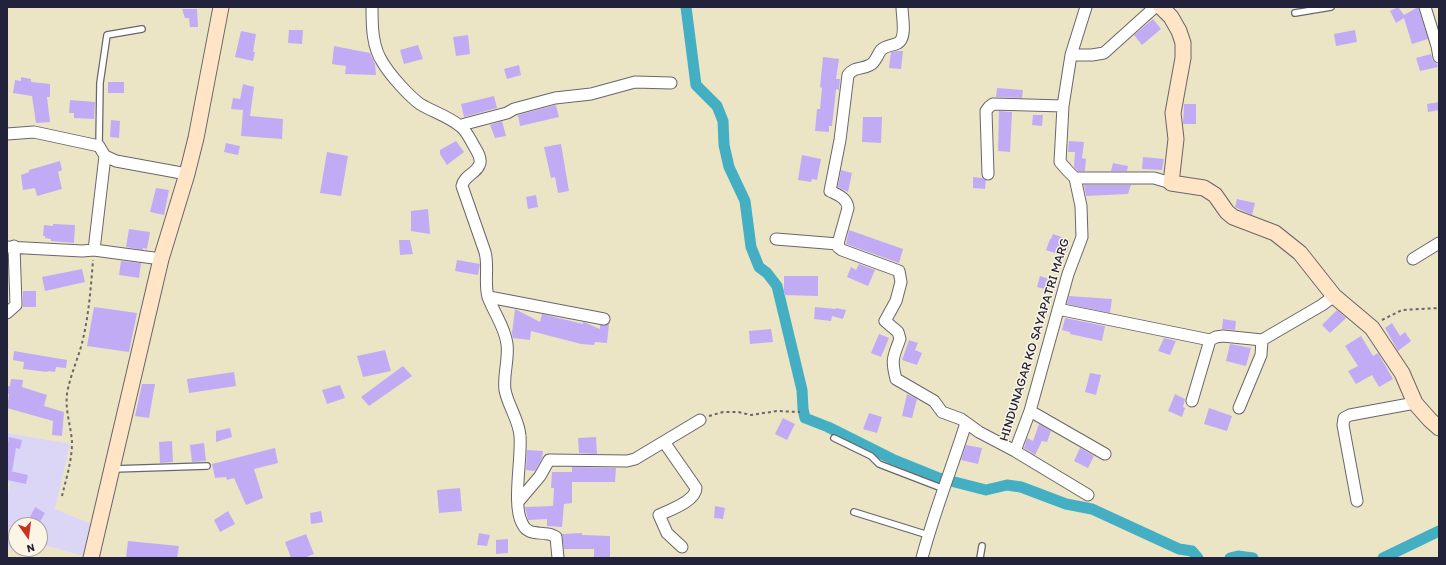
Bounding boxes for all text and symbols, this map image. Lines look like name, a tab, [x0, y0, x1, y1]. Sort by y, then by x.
street label: HINDUNAGAR KO SAYAPATRI MARG	[997, 237, 1073, 443]
north arrow	[8, 517, 48, 557]
text: N	[26, 541, 36, 555]

